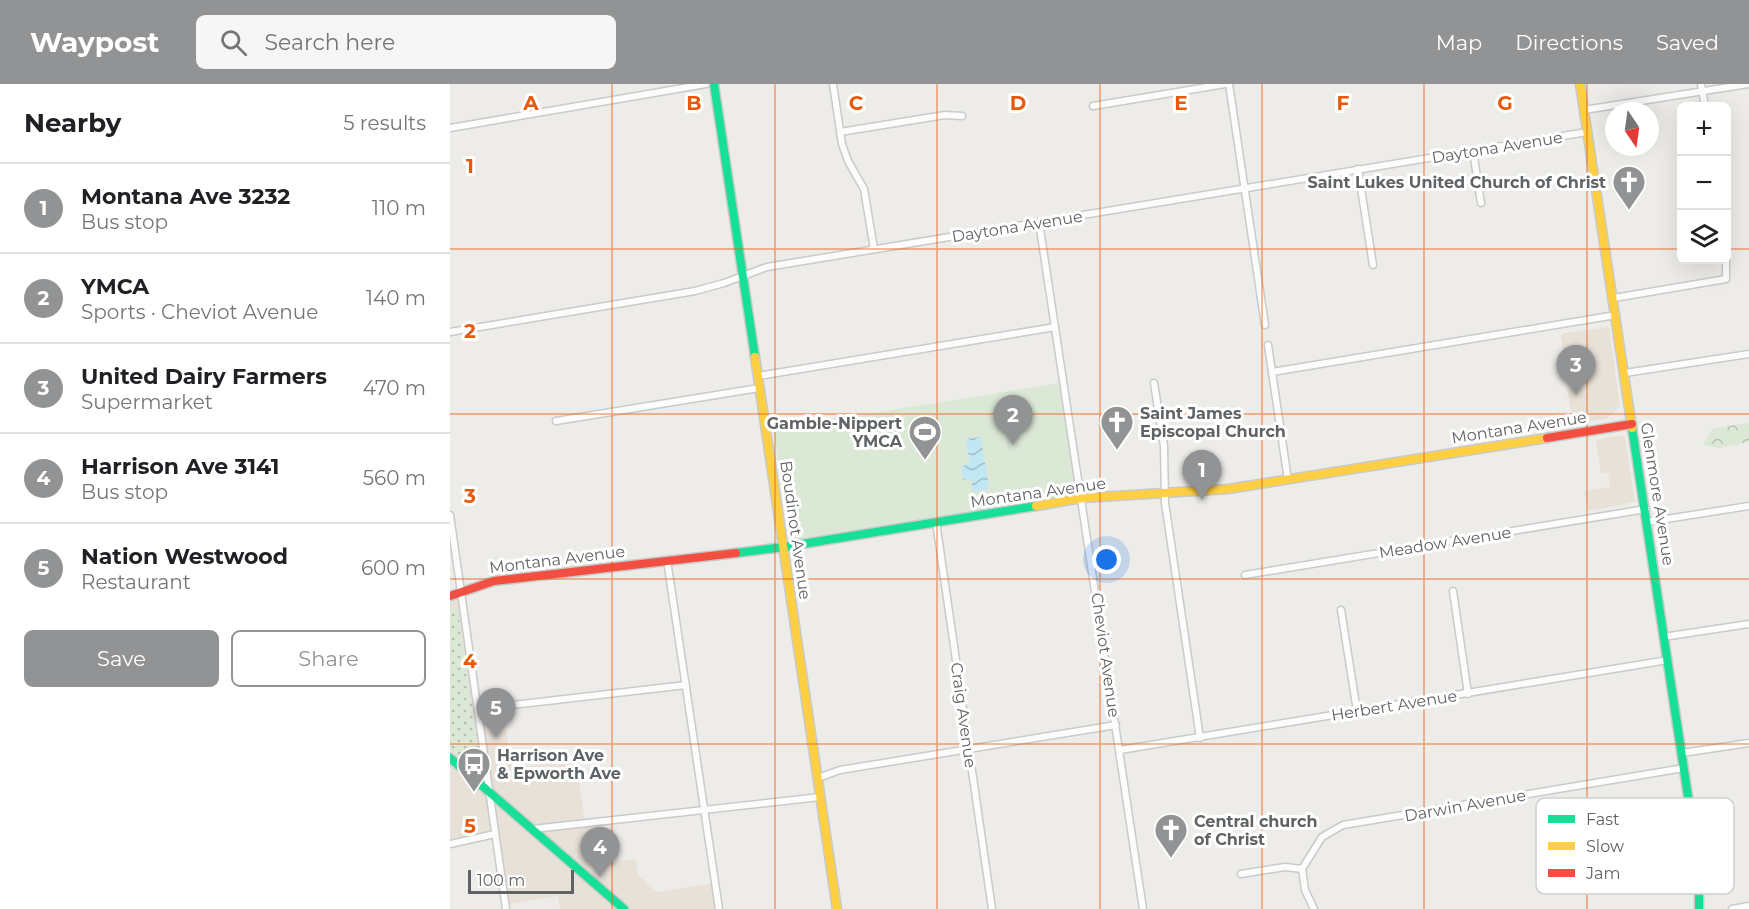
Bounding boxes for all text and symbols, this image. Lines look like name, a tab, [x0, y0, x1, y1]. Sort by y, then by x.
search box	[196, 15, 616, 69]
text: Waypost	[30, 25, 160, 59]
icon: search	[217, 26, 250, 59]
text: Search here	[265, 29, 395, 56]
text: Map	[1436, 30, 1482, 55]
text: Directions	[1515, 30, 1623, 55]
text: Saved	[1656, 30, 1719, 55]
text: A	[522, 91, 539, 115]
text: B	[686, 91, 702, 115]
text: C	[849, 91, 864, 115]
text: D	[1010, 91, 1026, 115]
text: E	[1174, 91, 1188, 115]
text: F	[1337, 91, 1350, 115]
text: G	[1497, 91, 1513, 115]
north arrow	[1605, 102, 1659, 156]
map controls	[1677, 102, 1731, 264]
button: +	[1677, 102, 1731, 156]
text: Nearby	[24, 107, 121, 139]
text: 5 results	[343, 111, 426, 135]
street label: Daytona Avenue	[1430, 128, 1564, 167]
text: 1	[466, 154, 474, 178]
button: −	[1677, 156, 1731, 210]
church icon: Saint Lukes United Church of Christ	[1611, 164, 1647, 211]
place label: Saint Lukes United Church of Christ	[1308, 173, 1606, 192]
text: Montana Ave 3232	[81, 183, 290, 210]
text: 1	[40, 196, 47, 220]
text: 110 m	[372, 196, 426, 220]
street label: Daytona Avenue	[950, 207, 1084, 246]
text: Bus stop	[81, 210, 168, 234]
button: layers	[1677, 210, 1731, 264]
text: YMCA	[81, 273, 149, 300]
text: 2	[38, 286, 49, 310]
text: 140 m	[366, 286, 426, 310]
text: Sports · Cheviot Avenue	[81, 300, 318, 324]
text: 2	[464, 319, 476, 343]
pin: 3	[1556, 346, 1596, 395]
text: United Dairy Farmers	[81, 363, 327, 390]
text: 3	[38, 376, 49, 400]
text: 470 m	[363, 376, 426, 400]
text: Supermarket	[81, 390, 213, 414]
pin: 2	[994, 396, 1032, 445]
church icon: Saint James Episcopal Church	[1099, 404, 1135, 451]
place label: Saint James Episcopal Church	[1140, 404, 1286, 441]
street label: Montana Avenue	[1450, 407, 1588, 448]
place label: Gamble-Nippert YMCA	[767, 414, 903, 451]
sports icon: Gamble-Nippert YMCA	[907, 414, 943, 461]
street label: Glenmore Avenue	[1637, 421, 1678, 567]
pin: 1	[1182, 450, 1221, 500]
text: Harrison Ave 3141	[81, 453, 279, 480]
street label: Boudinot Avenue	[776, 459, 815, 601]
text: 4	[37, 466, 50, 490]
text: 560 m	[363, 466, 426, 490]
street label: Montana Avenue	[969, 474, 1107, 511]
text: Bus stop	[81, 480, 168, 504]
text: 3	[463, 484, 476, 508]
street label: Meadow Avenue	[1378, 523, 1512, 562]
street label: Montana Avenue	[488, 542, 626, 577]
text: Nation Westwood	[81, 543, 288, 570]
your location	[1092, 545, 1121, 574]
text: 5	[38, 556, 49, 580]
text: 600 m	[361, 556, 426, 580]
text: Restaurant	[81, 570, 191, 594]
street label: Cheviot Avenue	[1087, 591, 1124, 719]
button: Save	[24, 630, 219, 687]
button: Share	[231, 630, 426, 687]
text: 4	[463, 649, 477, 673]
street label: Craig Avenue	[947, 661, 980, 769]
street label: Herbert Avenue	[1330, 686, 1458, 725]
pin: 5	[476, 688, 516, 738]
bus stop icon: Harrison Ave & Epworth Ave	[456, 746, 492, 793]
place label: Harrison Ave & Epworth Ave	[497, 746, 621, 783]
street label: Darwin Avenue	[1403, 785, 1527, 826]
legend	[1536, 798, 1734, 894]
text: Fast	[1586, 810, 1620, 829]
church icon: Central church of Christ	[1153, 812, 1189, 859]
place label: Central church of Christ	[1194, 812, 1318, 849]
text: 5	[464, 814, 476, 838]
pin: 4	[580, 828, 620, 877]
text: Slow	[1586, 837, 1624, 856]
text: Jam	[1585, 864, 1620, 883]
scale bar	[468, 867, 574, 894]
text: 100 m	[477, 871, 525, 890]

